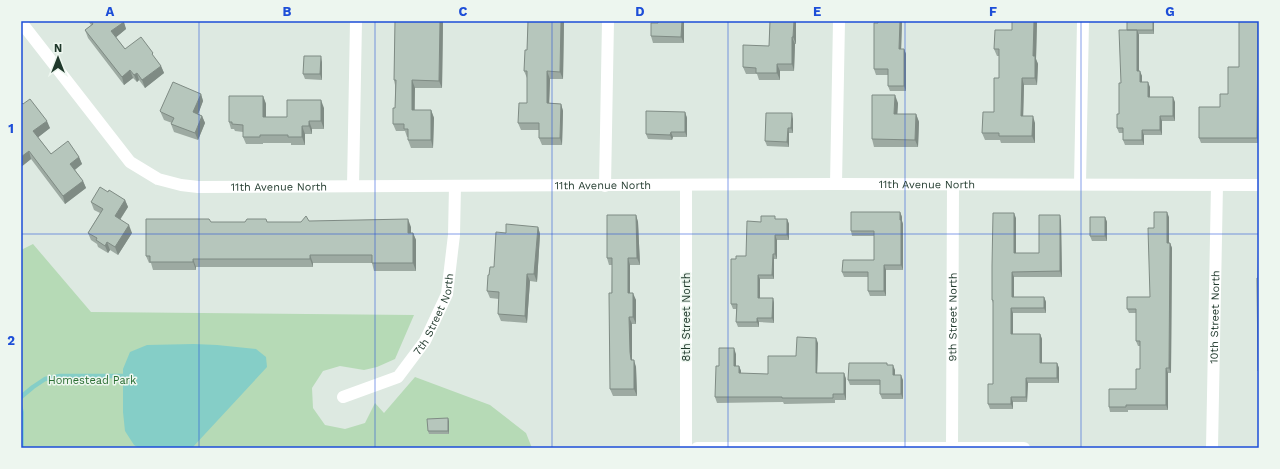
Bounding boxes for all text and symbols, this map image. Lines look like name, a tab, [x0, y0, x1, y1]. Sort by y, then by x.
text: A	[106, 4, 115, 19]
text: B	[283, 4, 292, 19]
text: C	[459, 4, 468, 19]
text: D	[635, 4, 645, 19]
text: E	[813, 4, 821, 19]
text: F	[989, 4, 997, 19]
text: G	[1165, 4, 1175, 19]
north arrow	[38, 38, 78, 78]
text: N	[54, 42, 62, 55]
text: 1	[8, 121, 14, 136]
street label: 11th Avenue North	[879, 178, 975, 191]
street label: 11th Avenue North	[555, 179, 651, 192]
street label: 11th Avenue North	[231, 180, 327, 194]
street label: 10th Street North	[1208, 270, 1222, 364]
street label: 9th Street North	[946, 272, 960, 362]
street label: 7th Street North	[411, 273, 456, 358]
street label: 8th Street North	[680, 273, 693, 361]
text: 2	[7, 333, 15, 348]
park label: Homestead Park	[48, 374, 136, 387]

